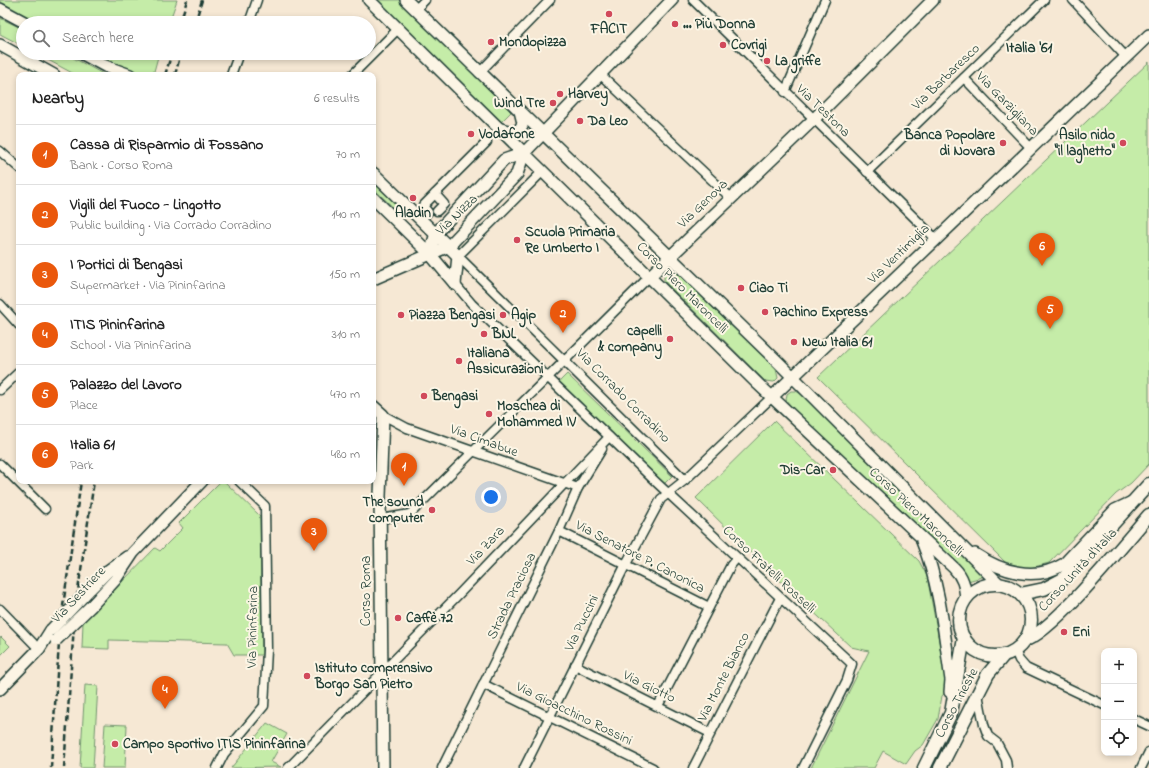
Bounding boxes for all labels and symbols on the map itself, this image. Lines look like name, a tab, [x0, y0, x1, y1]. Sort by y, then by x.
marker: FACIT	[604, 9, 614, 19]
place label: ... Più Donna	[683, 14, 756, 35]
place label: FACIT	[590, 19, 627, 40]
marker: ... Più Donna	[670, 19, 680, 29]
place label: Mondopizza	[499, 32, 567, 53]
place label: Covrigi	[731, 35, 768, 58]
marker: Mondopizza	[486, 37, 496, 47]
district label: Italia '61	[1006, 37, 1053, 59]
street label: Via Barbaresco	[906, 39, 985, 116]
marker: Covrigi	[718, 40, 728, 50]
place label: La griffe	[775, 51, 821, 74]
marker: La griffe	[762, 56, 772, 66]
street label: Via Garzigliana	[969, 66, 1043, 142]
street label: Via Testona	[790, 79, 855, 142]
place label: Harvey	[568, 84, 608, 107]
marker: Harvey	[555, 89, 565, 99]
place label: Wind Tre	[494, 93, 546, 114]
marker: Wind Tre	[548, 98, 558, 108]
place label: Da Leo	[587, 111, 628, 132]
marker: Da Leo	[575, 116, 585, 126]
place label: Vodafone	[478, 124, 535, 145]
place label: Banca Popolare di Novara	[903, 125, 996, 162]
place label: Asilo nido "il laghetto"	[1054, 125, 1116, 164]
marker: Vodafone	[466, 129, 476, 139]
marker: Banca Popolare di Novara	[998, 138, 1008, 148]
marker: Asilo nido "il laghetto"	[1118, 138, 1128, 148]
street label: Via Genova	[672, 175, 733, 234]
street label: Via Nizza	[430, 189, 483, 241]
marker: Aladin	[408, 193, 418, 203]
place label: Aladin	[395, 203, 431, 224]
street label: Via Ventimiglia	[862, 219, 936, 291]
place label: Scuola Primaria Re Umberto I	[524, 222, 616, 259]
pin: 6	[1029, 233, 1055, 266]
marker: Scuola Primaria Re Umberto I	[512, 235, 522, 245]
street label: Corso Piero Maroncelli	[631, 237, 733, 339]
place label: Ciao Ti	[749, 278, 789, 299]
marker: Ciao Ti	[736, 283, 746, 293]
pin: 5	[1037, 296, 1063, 329]
pin: 2	[550, 300, 576, 333]
place label: Pachino Express	[773, 302, 868, 323]
place label: Piazza Bengasi	[409, 305, 496, 328]
place label: Agip	[511, 305, 536, 328]
marker: Pachino Express	[760, 307, 770, 317]
marker: Piazza Bengasi	[396, 310, 406, 320]
marker: Agip	[498, 310, 508, 320]
place label: capelli & company	[597, 321, 662, 360]
place label: BNL	[491, 324, 517, 345]
marker: BNL	[479, 329, 489, 339]
place label: New Italia 61	[802, 332, 873, 353]
marker: capelli & company	[665, 334, 675, 344]
marker: New Italia 61	[789, 337, 799, 347]
place label: Italiana Assicurazioni	[467, 343, 544, 380]
street label: Via Corrado Corradino	[570, 343, 675, 448]
marker: Italiana Assicurazioni	[454, 356, 464, 366]
place label: Bengasi	[431, 386, 479, 409]
marker: Bengasi	[419, 391, 429, 401]
place label: Moschea di Mohammed IV	[497, 396, 576, 433]
marker: Moschea di Mohammed IV	[484, 409, 494, 419]
street label: Via Cimabue	[446, 419, 522, 463]
pin: 1	[391, 453, 417, 486]
place label: Dis-Car	[779, 460, 826, 481]
street label: Corso Piero Maroncelli	[864, 462, 968, 562]
marker: Dis-Car	[828, 465, 838, 475]
your location	[481, 487, 501, 507]
place label: The sound computer	[362, 492, 425, 529]
marker: The sound computer	[427, 505, 437, 515]
street label: Via Senatore P. Canonica	[571, 515, 708, 599]
pin: 3	[301, 518, 327, 551]
street label: Via Zara	[461, 521, 510, 572]
street label: Corso Fratelli Rosselli	[717, 521, 821, 619]
street label: Corso Unità d'Italia	[1033, 523, 1123, 617]
street label: Strada Praciosa	[482, 549, 542, 643]
street label: Corso Roma	[356, 556, 377, 626]
street label: Via Sestriere	[46, 561, 112, 629]
street label: Via Pininfarina	[242, 586, 264, 669]
street label: Via Puccini	[559, 591, 605, 656]
place label: Caffè 72	[406, 608, 453, 629]
marker: Caffè 72	[393, 613, 403, 623]
place label: Eni	[1072, 622, 1090, 643]
marker: Eni	[1059, 627, 1069, 637]
street label: Via Monte Bianco	[692, 629, 756, 726]
place label: Istituto comprensivo Borgo San Pietro	[314, 658, 433, 697]
street label: Corso Trieste	[930, 664, 985, 742]
street label: Via Giotto	[618, 665, 679, 709]
marker: Istituto comprensivo Borgo San Pietro	[302, 671, 312, 681]
pin: 4	[152, 676, 178, 709]
street label: Via Gioacchino Rossini	[511, 676, 636, 751]
place label: Campo sportivo ITIS Pininfarina	[123, 734, 306, 755]
marker: Campo sportivo ITIS Pininfarina	[110, 739, 120, 749]

